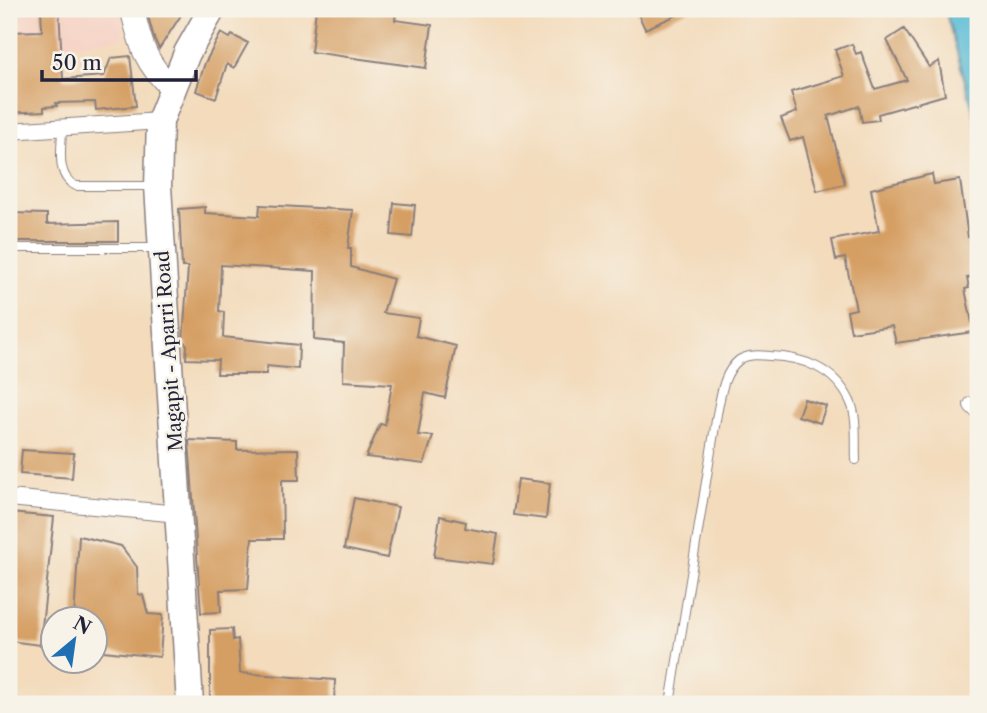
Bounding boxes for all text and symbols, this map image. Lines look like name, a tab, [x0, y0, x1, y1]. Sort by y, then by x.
scale bar	[42, 38, 196, 82]
text: 50 m	[52, 50, 102, 75]
street label: Magapit - Aparri Road	[150, 250, 187, 452]
north arrow	[38, 604, 108, 674]
text: N	[69, 612, 95, 640]

